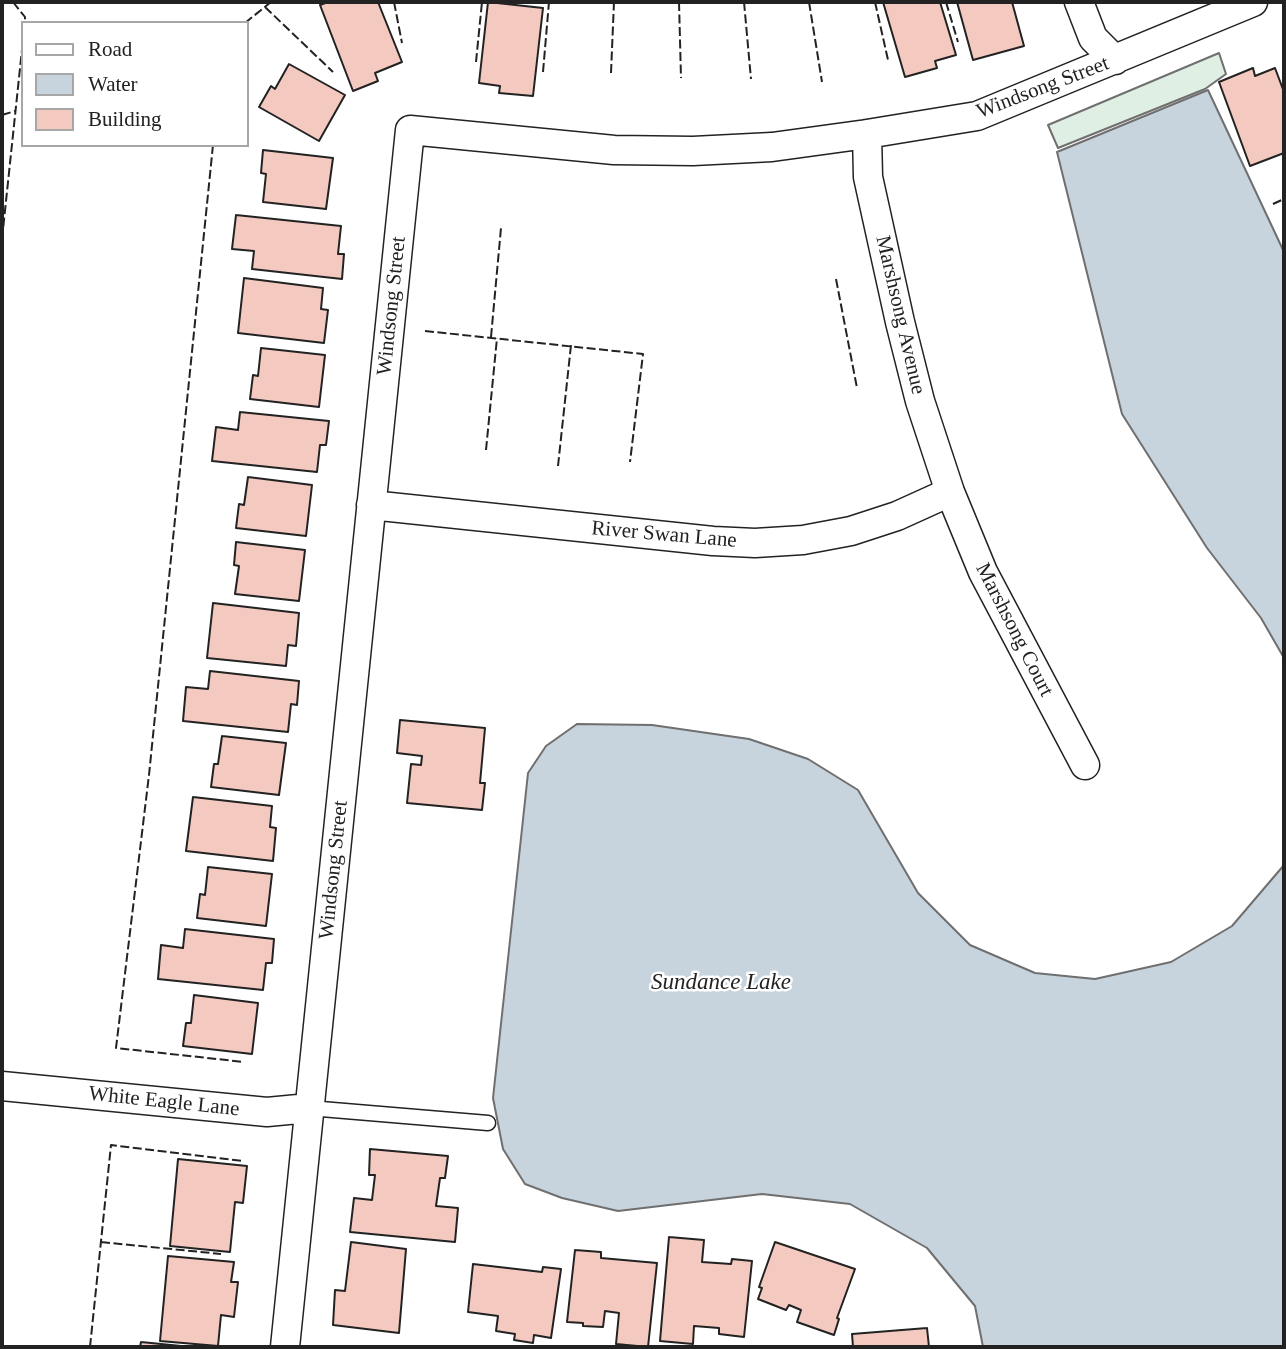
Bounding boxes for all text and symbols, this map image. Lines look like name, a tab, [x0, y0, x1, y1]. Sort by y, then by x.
legend	[21, 21, 248, 147]
text: Road	[88, 37, 132, 61]
street label: Windsong Street	[973, 51, 1113, 125]
text: Water	[88, 72, 138, 96]
text: Building	[88, 107, 162, 131]
street label: Marshsong Avenue	[869, 233, 931, 397]
street label: Windsong Street	[372, 235, 412, 377]
street label: River Swan Lane	[590, 516, 738, 554]
street label: Marshsong Court	[970, 559, 1058, 701]
street label: Windsong Street	[314, 799, 354, 941]
water label: Sundance Lake	[651, 969, 791, 997]
street label: White Eagle Lane	[87, 1082, 241, 1122]

